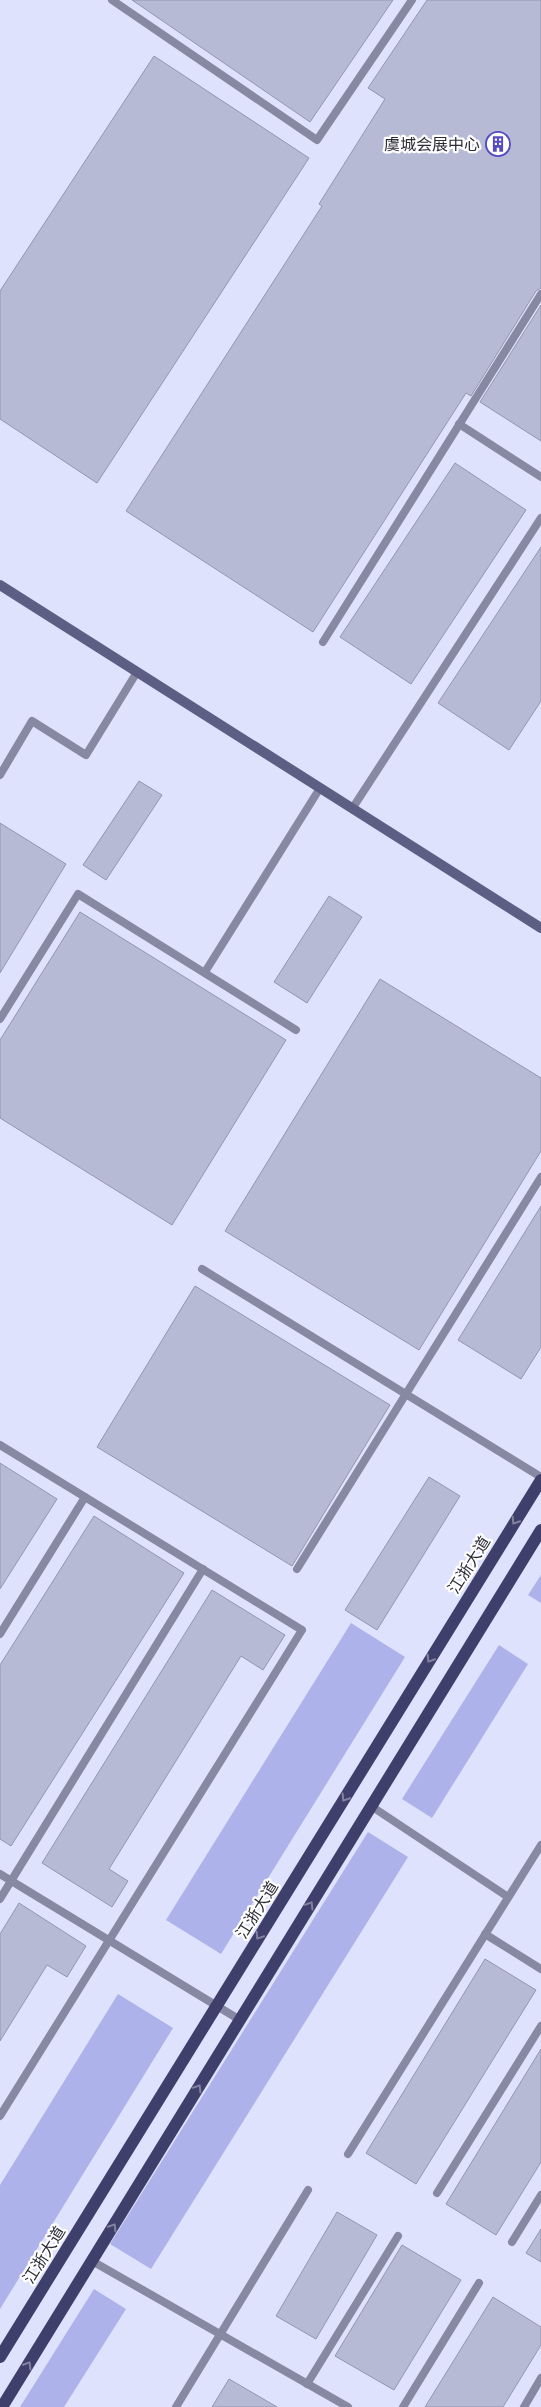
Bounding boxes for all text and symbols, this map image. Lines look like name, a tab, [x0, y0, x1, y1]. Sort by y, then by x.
building icon: 虞城会展中心	[485, 131, 511, 157]
place label: 虞城会展中心	[384, 135, 480, 154]
one-way arrow	[512, 1516, 522, 1525]
street label: 江浙大道	[444, 1533, 494, 1597]
one-way arrow	[427, 1654, 437, 1663]
one-way arrow	[341, 1792, 351, 1801]
street label: 江浙大道	[232, 1878, 282, 1942]
one-way arrow	[304, 1902, 314, 1911]
one-way arrow	[256, 1931, 266, 1940]
one-way arrow	[192, 2085, 201, 2094]
street label: 江浙大道	[19, 2223, 69, 2287]
one-way arrow	[107, 2223, 116, 2233]
one-way arrow	[22, 2362, 31, 2371]

